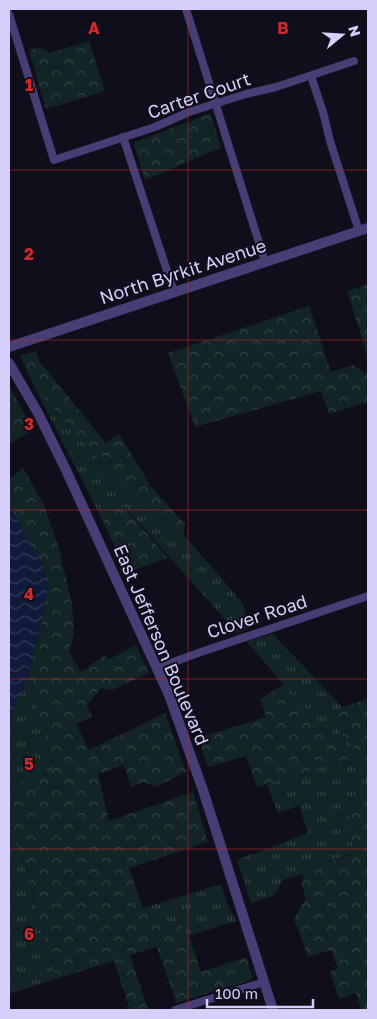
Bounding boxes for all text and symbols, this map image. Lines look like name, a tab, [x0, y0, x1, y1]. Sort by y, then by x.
north arrow	[317, 10, 367, 60]
text: A	[88, 18, 100, 38]
text: B	[277, 18, 289, 38]
text: N	[345, 23, 365, 39]
street label: Carter Court	[144, 67, 253, 123]
text: 1	[25, 75, 33, 95]
street label: North Byrkit Avenue	[97, 234, 269, 308]
text: 2	[24, 244, 34, 264]
text: 3	[24, 414, 34, 434]
street label: East Jefferson Boulevard	[110, 541, 214, 748]
text: 4	[24, 584, 34, 604]
street label: Clover Road	[204, 590, 310, 643]
text: 5	[24, 754, 34, 774]
text: 6	[24, 924, 34, 944]
scale bar	[207, 976, 313, 1008]
text: 100 m	[215, 984, 258, 1002]

